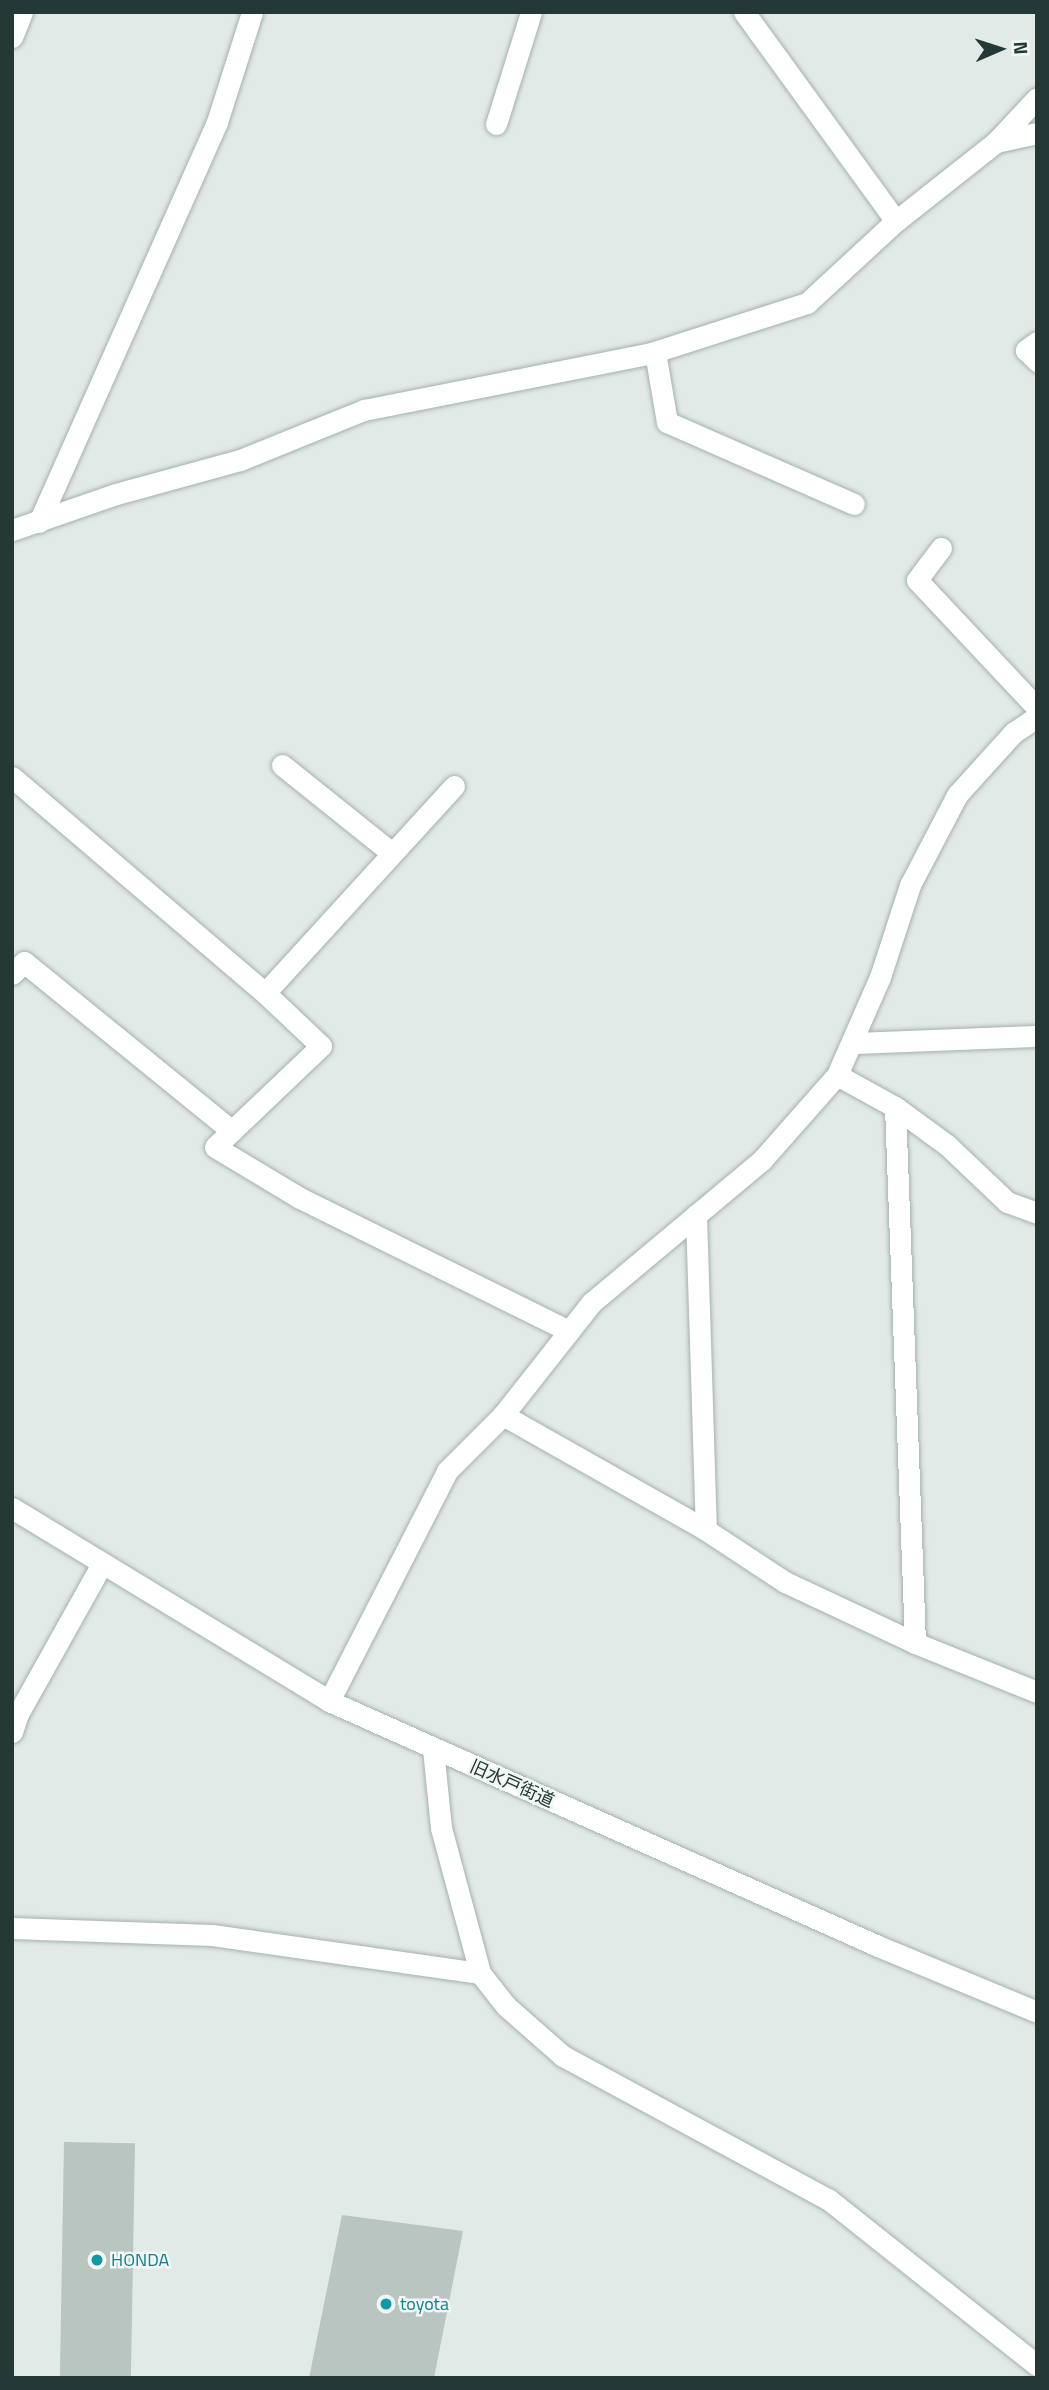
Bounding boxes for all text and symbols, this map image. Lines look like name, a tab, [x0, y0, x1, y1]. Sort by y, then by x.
north arrow	[965, 14, 1035, 84]
text: N	[1007, 41, 1036, 55]
street label: 旧水戸街道	[466, 1756, 558, 1812]
place label: HONDA	[111, 2249, 169, 2271]
marker: HONDA	[89, 2252, 105, 2268]
place label: toyota	[400, 2293, 449, 2315]
marker: toyota	[378, 2296, 394, 2312]

